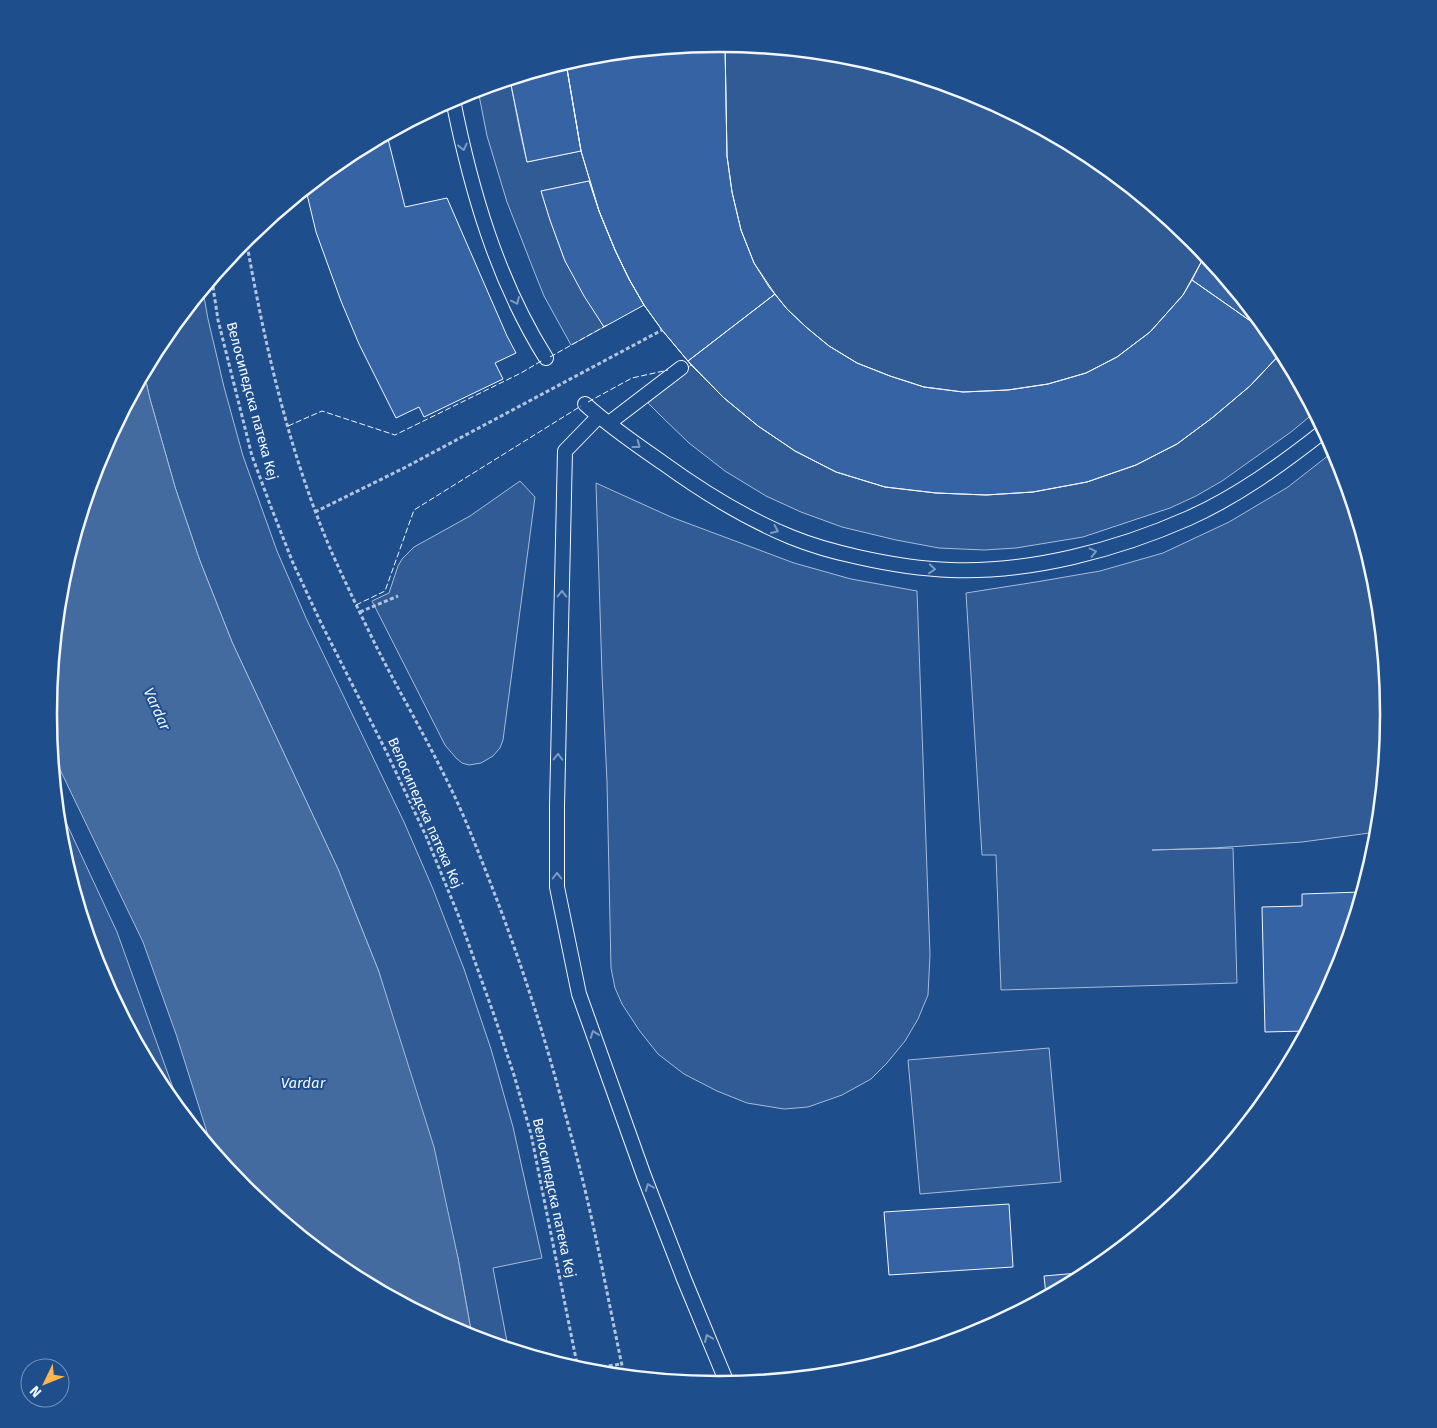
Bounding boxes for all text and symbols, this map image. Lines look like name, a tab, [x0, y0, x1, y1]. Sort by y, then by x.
one-way arrow	[457, 143, 468, 152]
one-way arrow	[510, 296, 520, 305]
street label: Велосипедска патека Кеј	[223, 320, 281, 482]
one-way arrow	[631, 439, 640, 447]
one-way arrow	[770, 523, 779, 534]
one-way arrow	[1088, 547, 1097, 558]
one-way arrow	[928, 563, 936, 574]
one-way arrow	[556, 590, 567, 598]
water label: Vardar	[140, 685, 175, 734]
street label: Велосипедска патека Кеј	[384, 735, 466, 891]
one-way arrow	[553, 753, 563, 760]
one-way arrow	[552, 872, 562, 880]
one-way arrow	[590, 1030, 600, 1039]
water label: Vardar	[281, 1074, 327, 1092]
street label: Велосипедска патека Кеј	[529, 1116, 579, 1280]
one-way arrow	[644, 1183, 655, 1192]
one-way arrow	[704, 1334, 714, 1343]
north arrow	[20, 1358, 70, 1408]
text: N	[26, 1382, 45, 1401]

